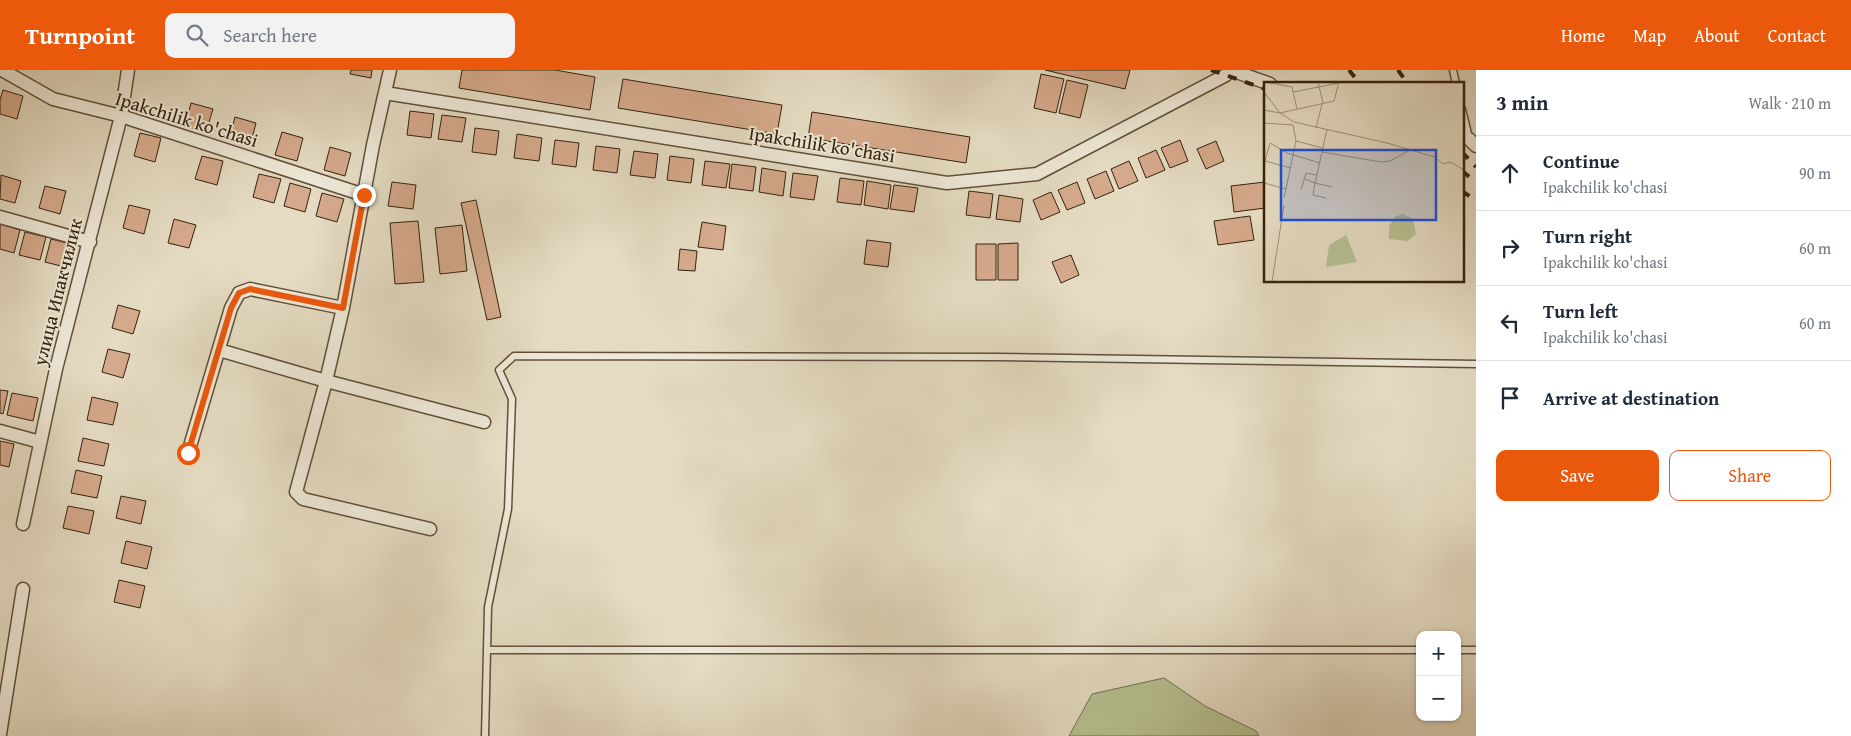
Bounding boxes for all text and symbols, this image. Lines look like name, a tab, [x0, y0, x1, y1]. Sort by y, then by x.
search box	[165, 13, 515, 58]
text: Turnpoint	[25, 18, 135, 53]
icon: search	[183, 21, 211, 49]
text: Search here	[223, 21, 317, 49]
text: Home	[1561, 22, 1605, 49]
text: Map	[1633, 22, 1666, 49]
text: About	[1694, 22, 1740, 49]
text: Contact	[1768, 22, 1826, 49]
inset map	[1264, 82, 1464, 282]
street label: Ipakchilik ko'chasi	[112, 84, 262, 154]
text: 3 min	[1496, 87, 1548, 118]
text: Walk · 210 m	[1748, 91, 1831, 115]
street label: Ipakchilik ko'chasi	[747, 119, 897, 169]
text: Continue	[1543, 147, 1620, 175]
icon: ahead	[1496, 159, 1524, 187]
text: 90 m	[1799, 161, 1831, 185]
text: Ipakchilik ko'chasi	[1543, 175, 1668, 199]
route end	[353, 184, 376, 207]
street label: улица Ипакчилик	[25, 215, 89, 370]
text: Turn right	[1543, 222, 1632, 250]
icon: right	[1496, 234, 1524, 262]
text: 60 m	[1799, 236, 1831, 260]
text: Ipakchilik ko'chasi	[1543, 250, 1668, 274]
text: Turn left	[1543, 297, 1618, 325]
icon: left	[1496, 309, 1524, 337]
text: 60 m	[1799, 311, 1831, 335]
text: Ipakchilik ko'chasi	[1543, 325, 1668, 349]
icon: arrive	[1496, 384, 1524, 412]
text: Arrive at destination	[1543, 384, 1719, 412]
route start	[177, 442, 200, 465]
button: Save	[1496, 450, 1659, 501]
button: Share	[1669, 450, 1831, 501]
map controls	[1416, 631, 1461, 721]
button: +	[1416, 631, 1461, 676]
button: −	[1416, 676, 1461, 721]

